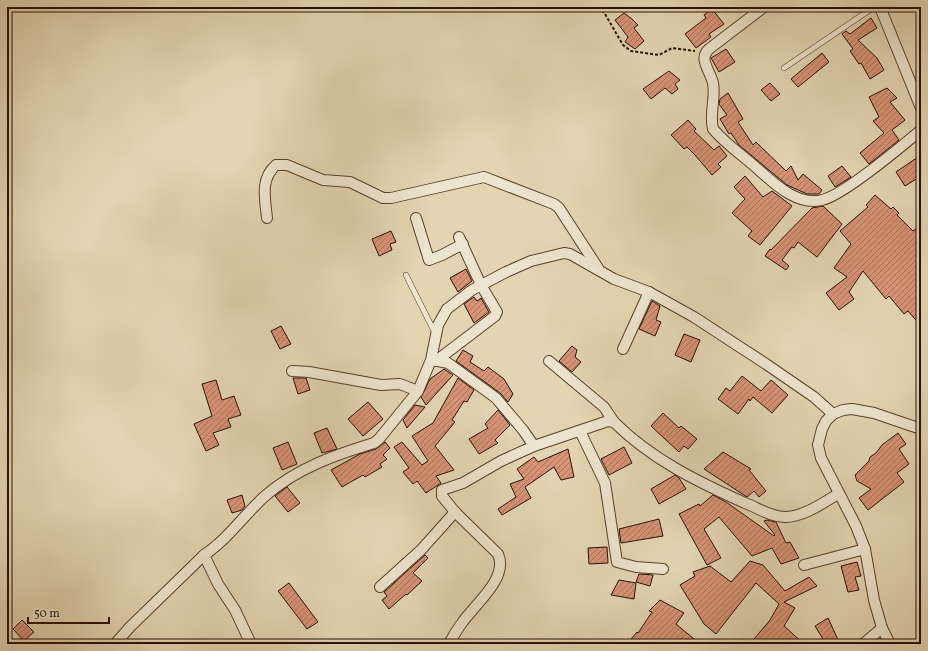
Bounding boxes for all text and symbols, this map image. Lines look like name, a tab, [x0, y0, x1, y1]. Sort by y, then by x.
scale bar	[28, 599, 109, 625]
text: 50 m	[34, 606, 60, 622]

